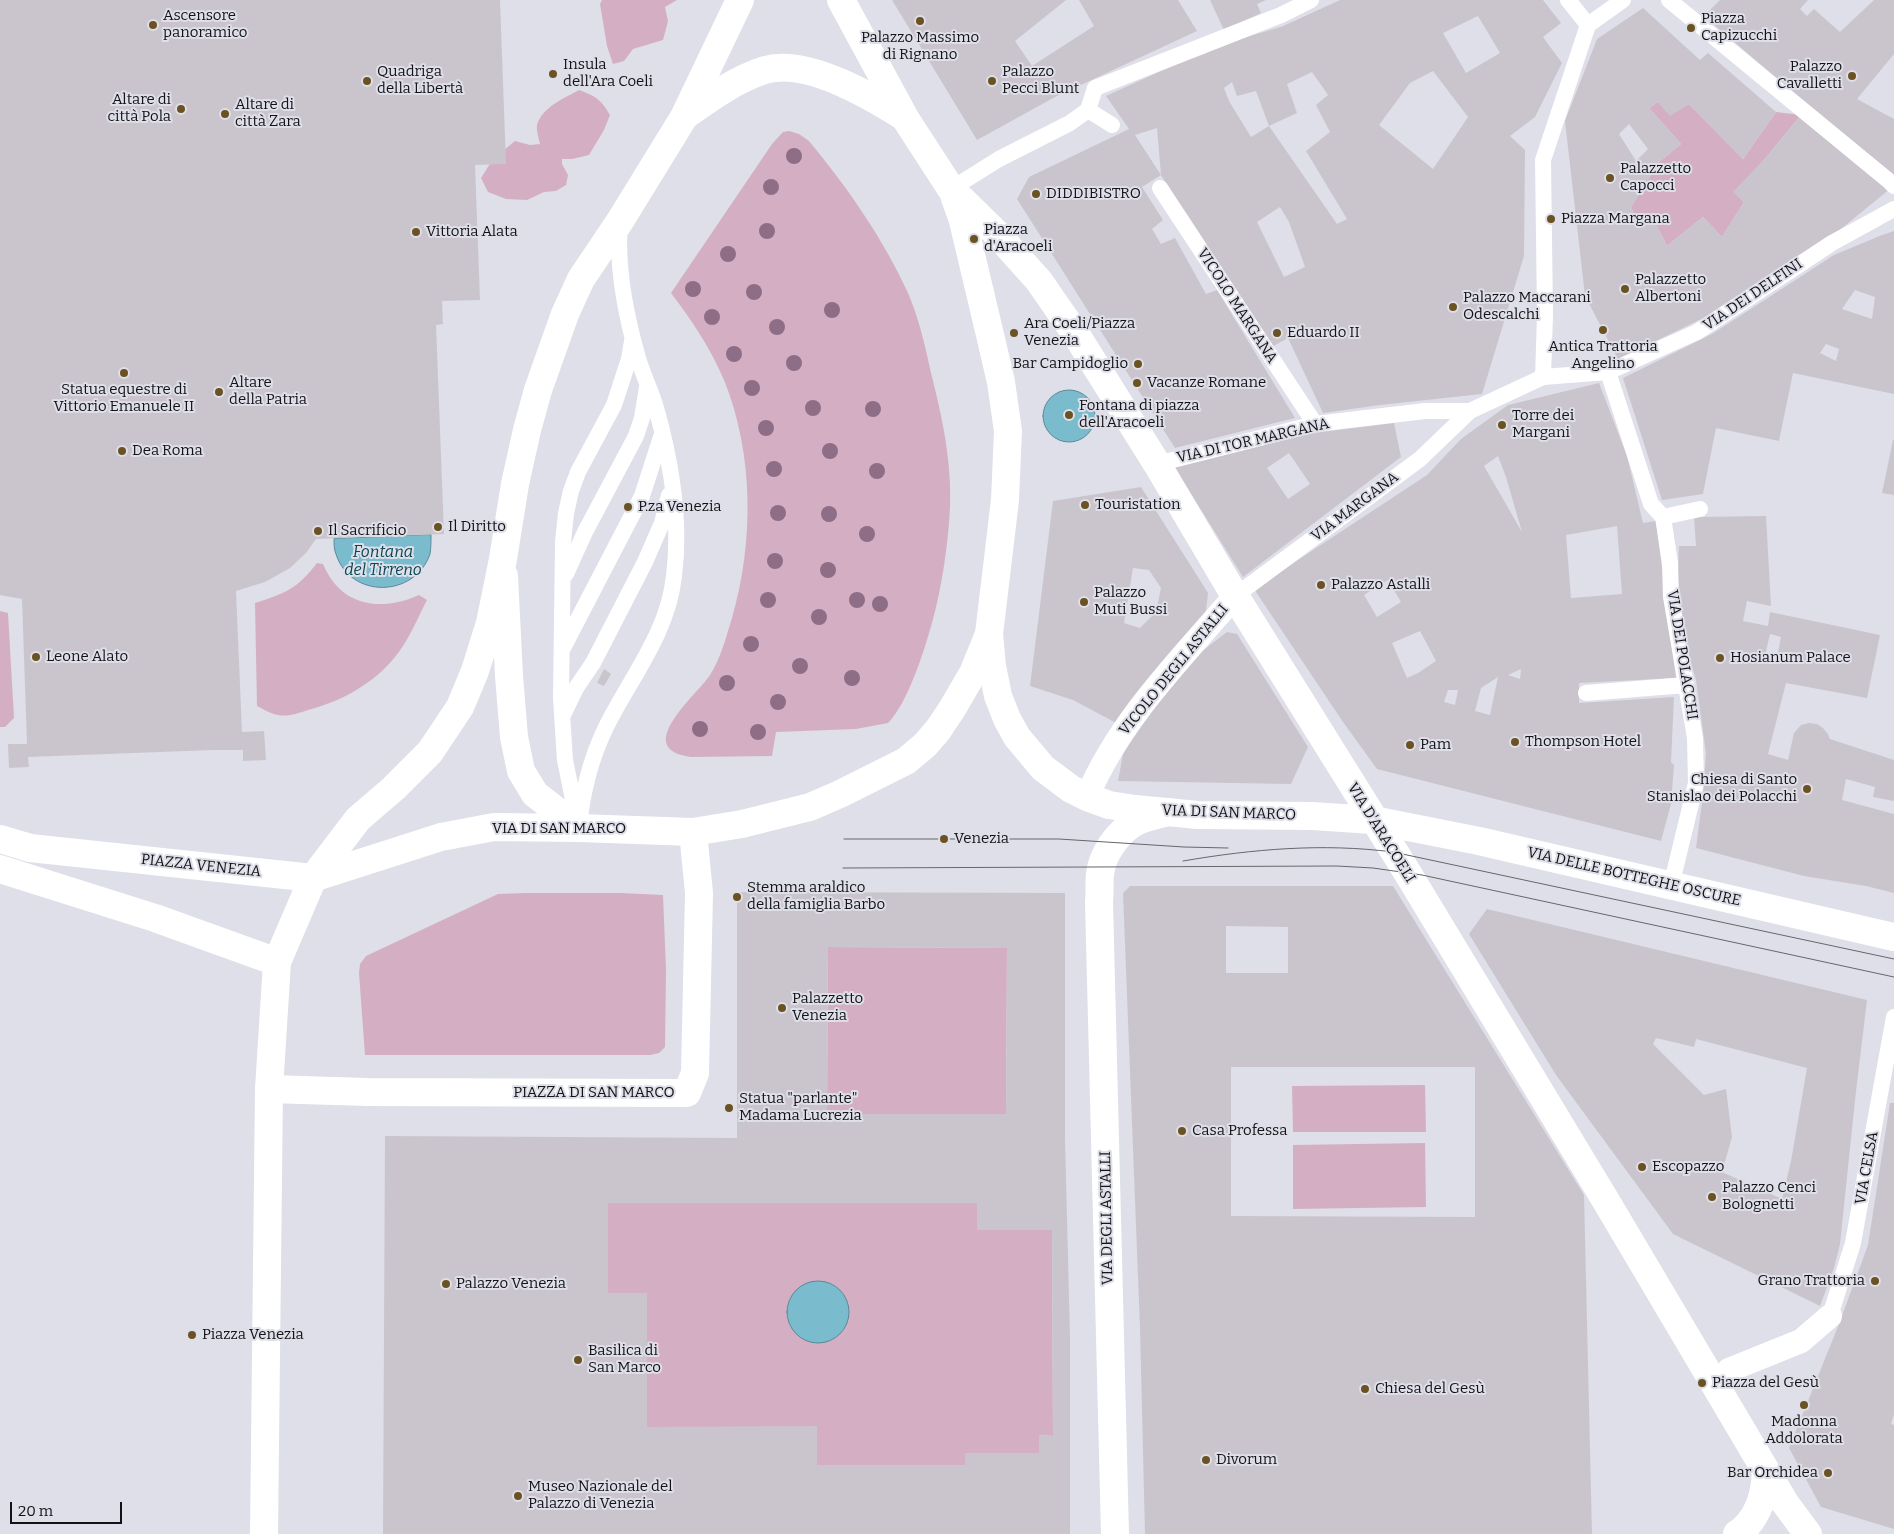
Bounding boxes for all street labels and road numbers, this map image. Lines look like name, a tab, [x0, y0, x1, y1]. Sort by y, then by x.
street label: VICOLO MARGANA	[1193, 245, 1281, 367]
street label: VIA DEI DELFINI	[1700, 255, 1806, 335]
street label: VIA DI TOR MARGANA	[1175, 415, 1331, 467]
street label: VIA MARGANA	[1308, 468, 1402, 546]
street label: VIA DEI POLACCHI	[1663, 589, 1701, 721]
street label: VICOLO DEGLI ASTALLI	[1116, 601, 1232, 739]
street label: VIA D'ARACOELI	[1343, 780, 1419, 886]
street label: VIA DI SAN MARCO	[1162, 802, 1296, 824]
street label: VIA DI SAN MARCO	[492, 820, 626, 838]
street label: VIA DELLE BOTTEGHE OSCURE	[1525, 844, 1743, 910]
street label: PIAZZA VENEZIA	[140, 851, 262, 881]
street label: PIAZZA DI SAN MARCO	[513, 1084, 675, 1102]
street label: VIA CELSA	[1852, 1130, 1882, 1206]
street label: VIA DEGLI ASTALLI	[1097, 1151, 1117, 1285]

